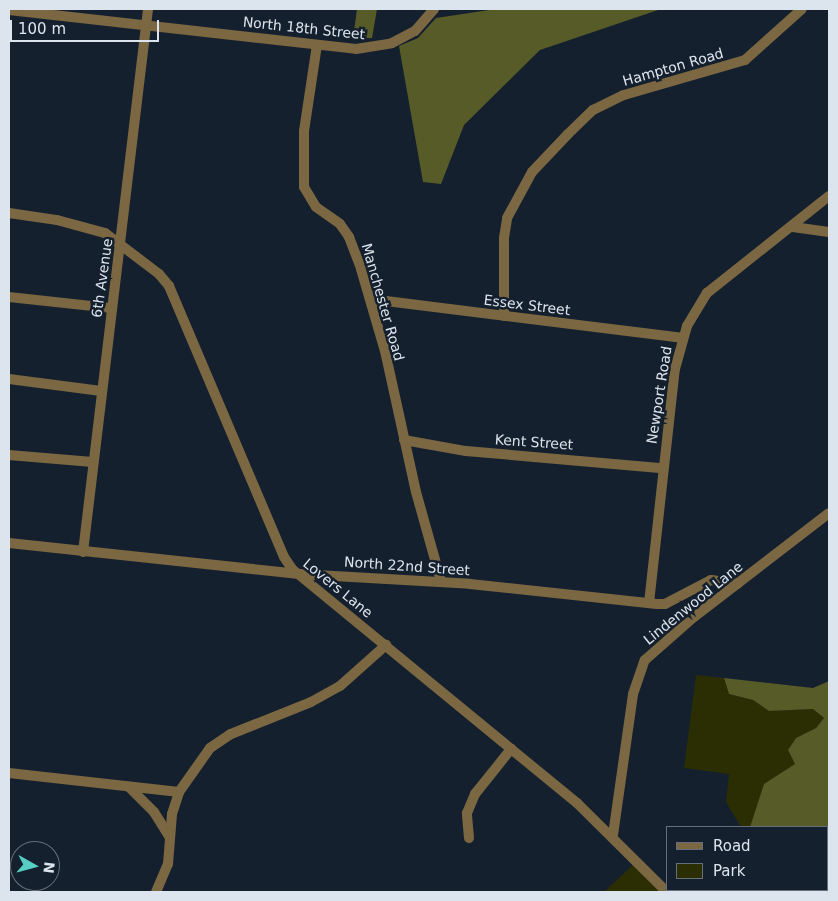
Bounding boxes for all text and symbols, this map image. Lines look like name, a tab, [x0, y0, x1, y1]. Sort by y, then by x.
scale bar	[12, 10, 161, 42]
street label: North 18th Street	[242, 13, 366, 43]
text: 100 m	[18, 20, 66, 38]
street label: Hampton Road	[621, 45, 725, 89]
street label: 6th Avenue	[88, 237, 116, 319]
street label: Manchester Road	[358, 241, 408, 363]
street label: Essex Street	[483, 291, 571, 319]
street label: Newport Road	[643, 345, 675, 445]
street label: Kent Street	[494, 431, 574, 453]
street label: North 22nd Street	[343, 553, 471, 579]
street label: Lovers Lane	[300, 555, 376, 621]
street label: Lindenwood Lane	[640, 558, 746, 648]
legend	[666, 826, 828, 891]
text: Road	[713, 837, 751, 855]
north arrow	[10, 841, 60, 891]
text: N	[40, 861, 58, 874]
text: Park	[713, 862, 745, 880]

